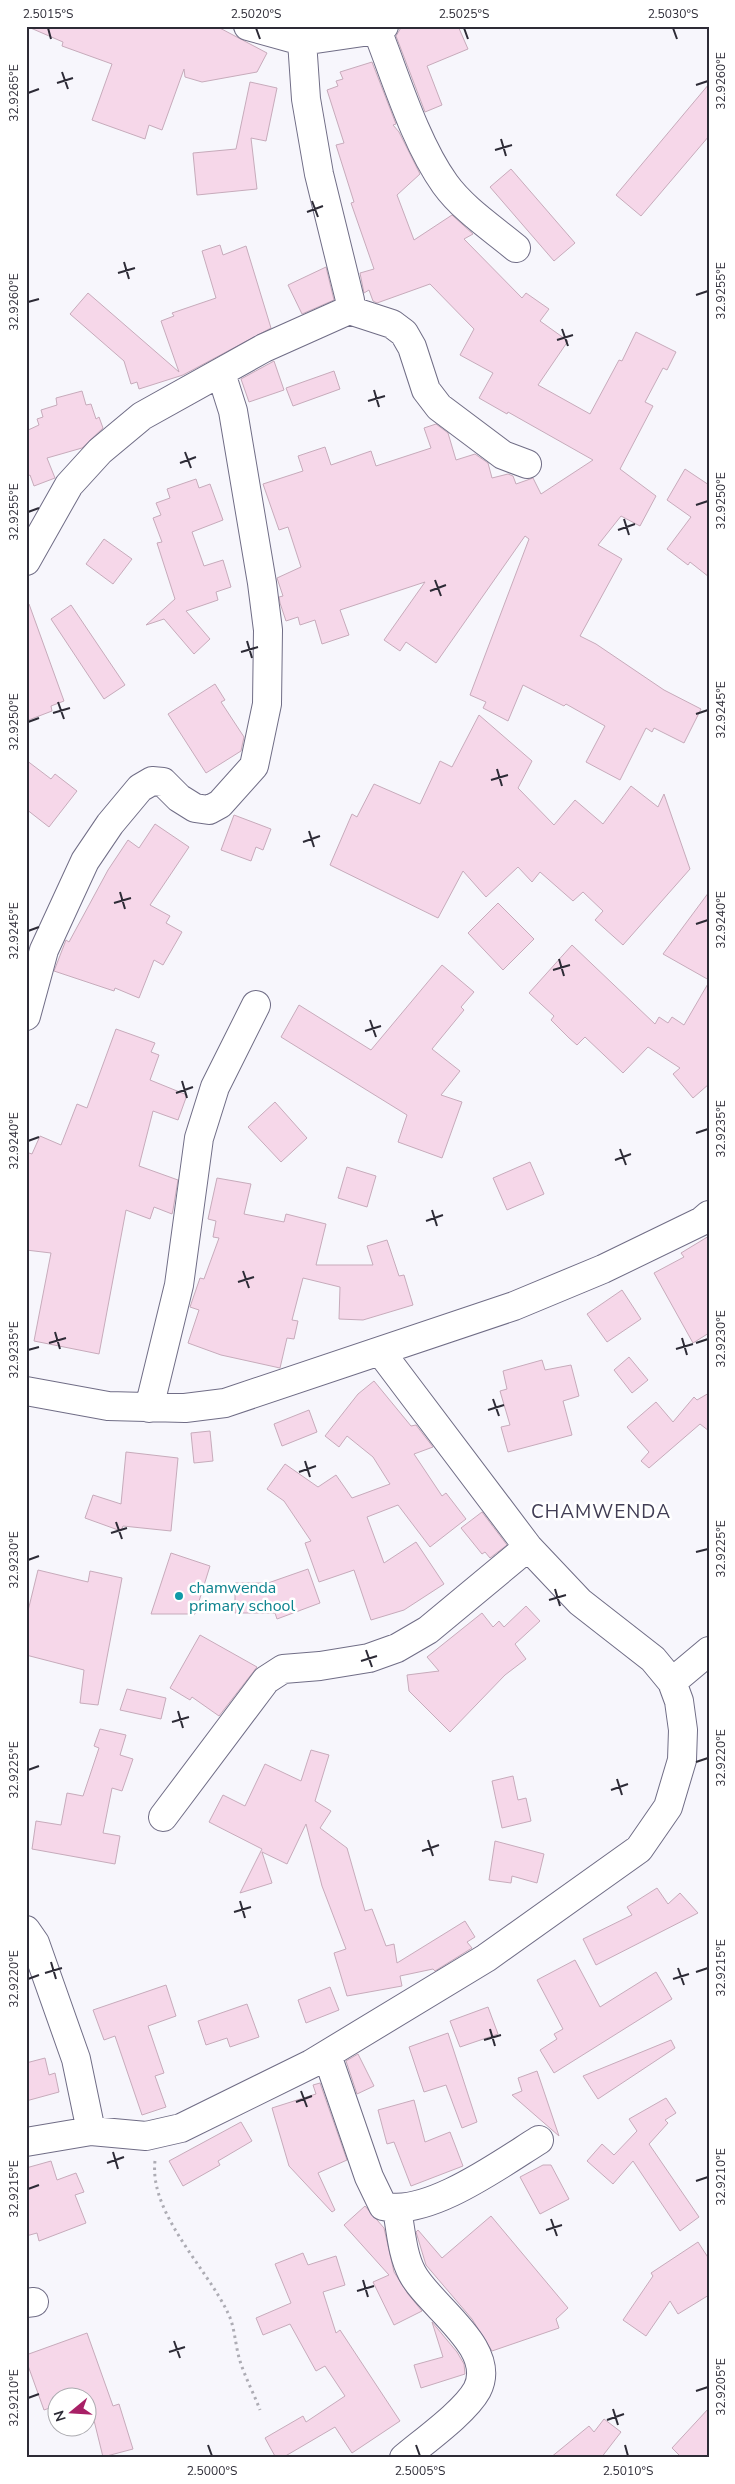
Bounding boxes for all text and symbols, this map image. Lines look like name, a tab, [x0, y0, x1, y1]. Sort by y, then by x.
text: 2.5015°S	[23, 6, 73, 22]
text: 2.5020°S	[231, 6, 281, 22]
text: 2.5025°S	[439, 6, 489, 22]
text: 2.5030°S	[648, 6, 698, 22]
text: 32.9260°E	[713, 52, 729, 110]
text: 32.9265°E	[6, 64, 22, 122]
text: 32.9255°E	[713, 262, 729, 320]
text: 32.9260°E	[6, 273, 22, 331]
text: 32.9250°E	[713, 472, 729, 530]
text: 32.9255°E	[6, 483, 22, 541]
text: 32.9245°E	[713, 681, 729, 739]
text: 32.9250°E	[6, 693, 22, 751]
text: 32.9240°E	[713, 891, 729, 949]
text: 32.9245°E	[6, 902, 22, 960]
text: 32.9235°E	[713, 1100, 729, 1158]
text: 32.9240°E	[6, 1112, 22, 1170]
text: 32.9230°E	[713, 1310, 729, 1368]
text: 32.9235°E	[6, 1321, 22, 1379]
district label: CHAMWENDA	[531, 1499, 671, 1525]
text: 32.9225°E	[713, 1520, 729, 1578]
text: 32.9230°E	[6, 1531, 22, 1589]
place label: chamwenda primary school	[189, 1577, 295, 1617]
marker: chamwenda primary school	[173, 1590, 185, 1602]
text: 32.9220°E	[713, 1729, 729, 1787]
text: 32.9225°E	[6, 1741, 22, 1799]
text: 32.9215°E	[713, 1939, 729, 1997]
text: 32.9220°E	[6, 1950, 22, 2008]
text: 32.9210°E	[713, 2148, 729, 2206]
text: 32.9215°E	[6, 2160, 22, 2218]
text: 32.9205°E	[713, 2358, 729, 2416]
text: 32.9210°E	[6, 2369, 22, 2427]
north arrow	[48, 2386, 98, 2436]
text: N	[49, 2408, 71, 2424]
text: 2.5000°S	[187, 2463, 237, 2479]
text: 2.5005°S	[395, 2463, 445, 2479]
text: 2.5010°S	[603, 2463, 653, 2479]

